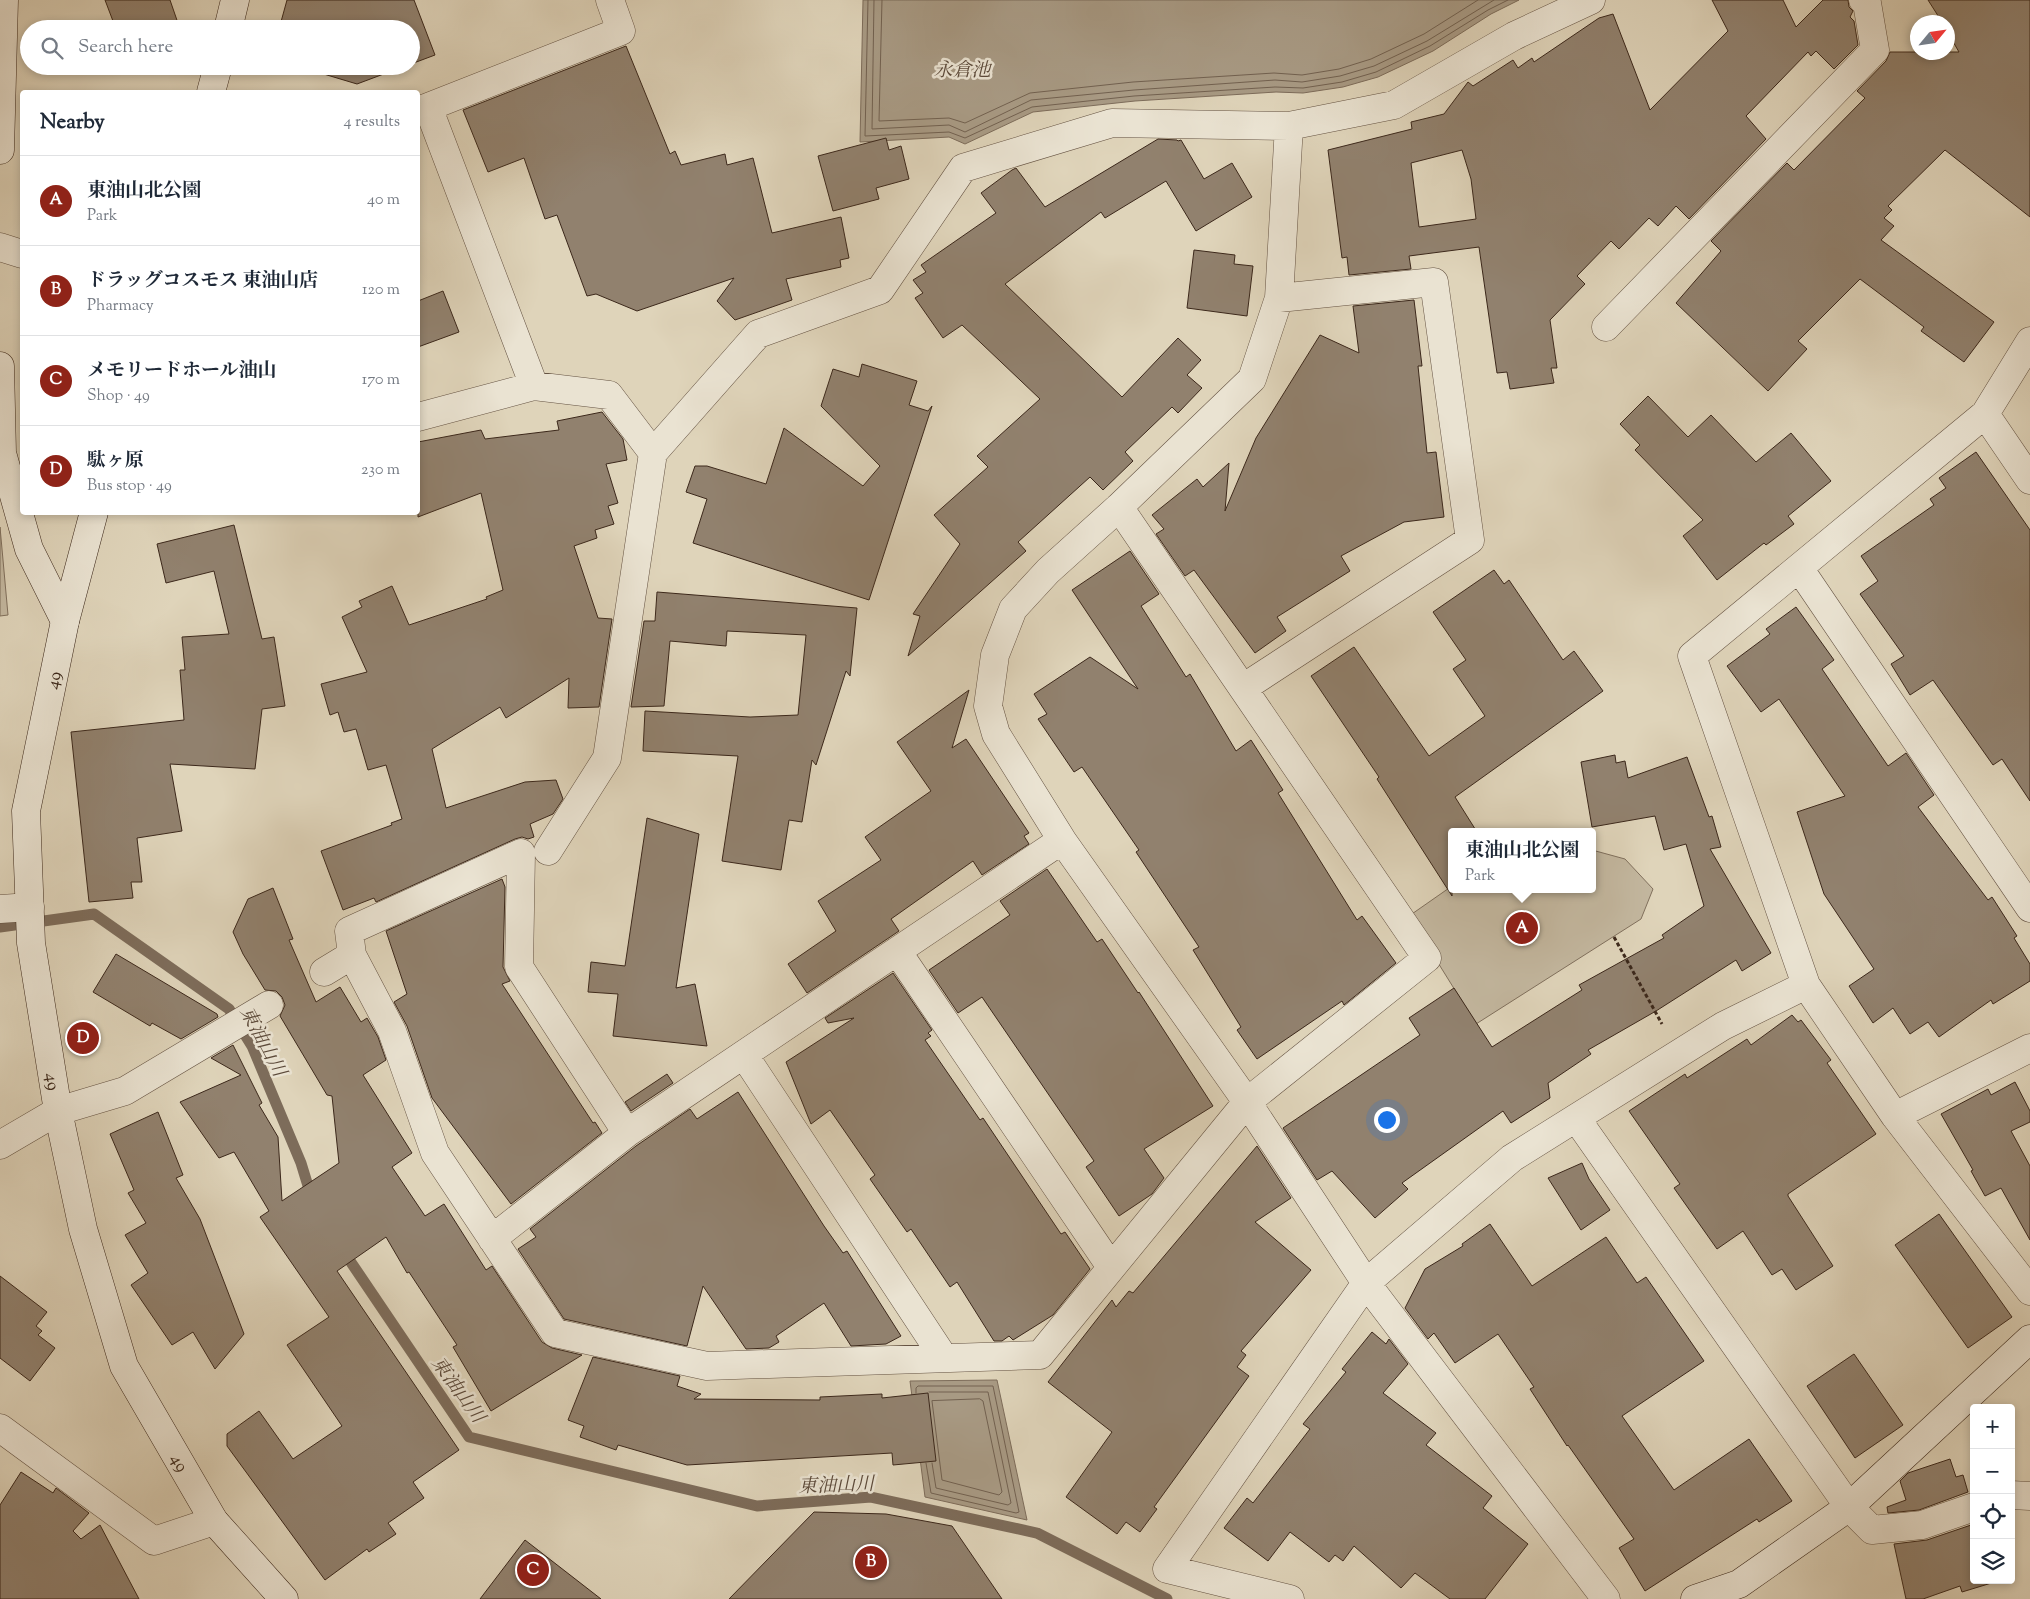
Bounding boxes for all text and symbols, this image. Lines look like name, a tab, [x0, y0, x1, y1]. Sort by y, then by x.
north arrow	[1910, 15, 1955, 60]
search box	[20, 20, 420, 75]
icon: search	[38, 34, 66, 62]
text: Search here	[78, 34, 173, 61]
water label: 永倉池	[933, 58, 992, 85]
text: Nearby	[40, 108, 105, 138]
text: 4 results	[344, 111, 400, 134]
text: 東油山北公園	[87, 178, 201, 205]
text: A	[50, 189, 63, 212]
text: 40 m	[367, 189, 400, 212]
text: Park	[87, 205, 118, 228]
text: ドラッグコスモス 東油山店	[87, 268, 318, 295]
text: B	[51, 279, 61, 302]
text: 120 m	[362, 279, 400, 302]
text: Pharmacy	[87, 295, 154, 318]
text: メモリードホール油山	[87, 358, 277, 385]
text: C	[50, 369, 62, 392]
text: 170 m	[362, 369, 400, 392]
text: Shop · 49	[87, 385, 150, 408]
text: 駄ヶ原	[87, 448, 144, 475]
text: D	[50, 459, 62, 482]
text: 230 m	[361, 459, 400, 482]
text: Bus stop · 49	[87, 475, 172, 498]
street label: 49	[40, 669, 70, 692]
popup	[1448, 828, 1596, 893]
text: 東油山北公園	[1465, 838, 1579, 865]
text: Park	[1465, 865, 1496, 888]
pin: A	[1506, 909, 1538, 947]
water label: 東油山川	[232, 1002, 292, 1084]
pin: D	[67, 1019, 99, 1057]
street label: 49	[37, 1071, 66, 1093]
your location	[1374, 1107, 1400, 1133]
water label: 東油山川	[424, 1352, 491, 1431]
map controls	[1970, 1404, 2015, 1584]
button: +	[1970, 1404, 2015, 1449]
street label: 49	[163, 1449, 194, 1478]
button: −	[1970, 1449, 2015, 1494]
water label: 東油山川	[798, 1472, 877, 1501]
button: locate	[1970, 1494, 2015, 1539]
button: layers	[1970, 1539, 2015, 1584]
pin: B	[855, 1543, 887, 1581]
pin: C	[517, 1551, 549, 1589]

